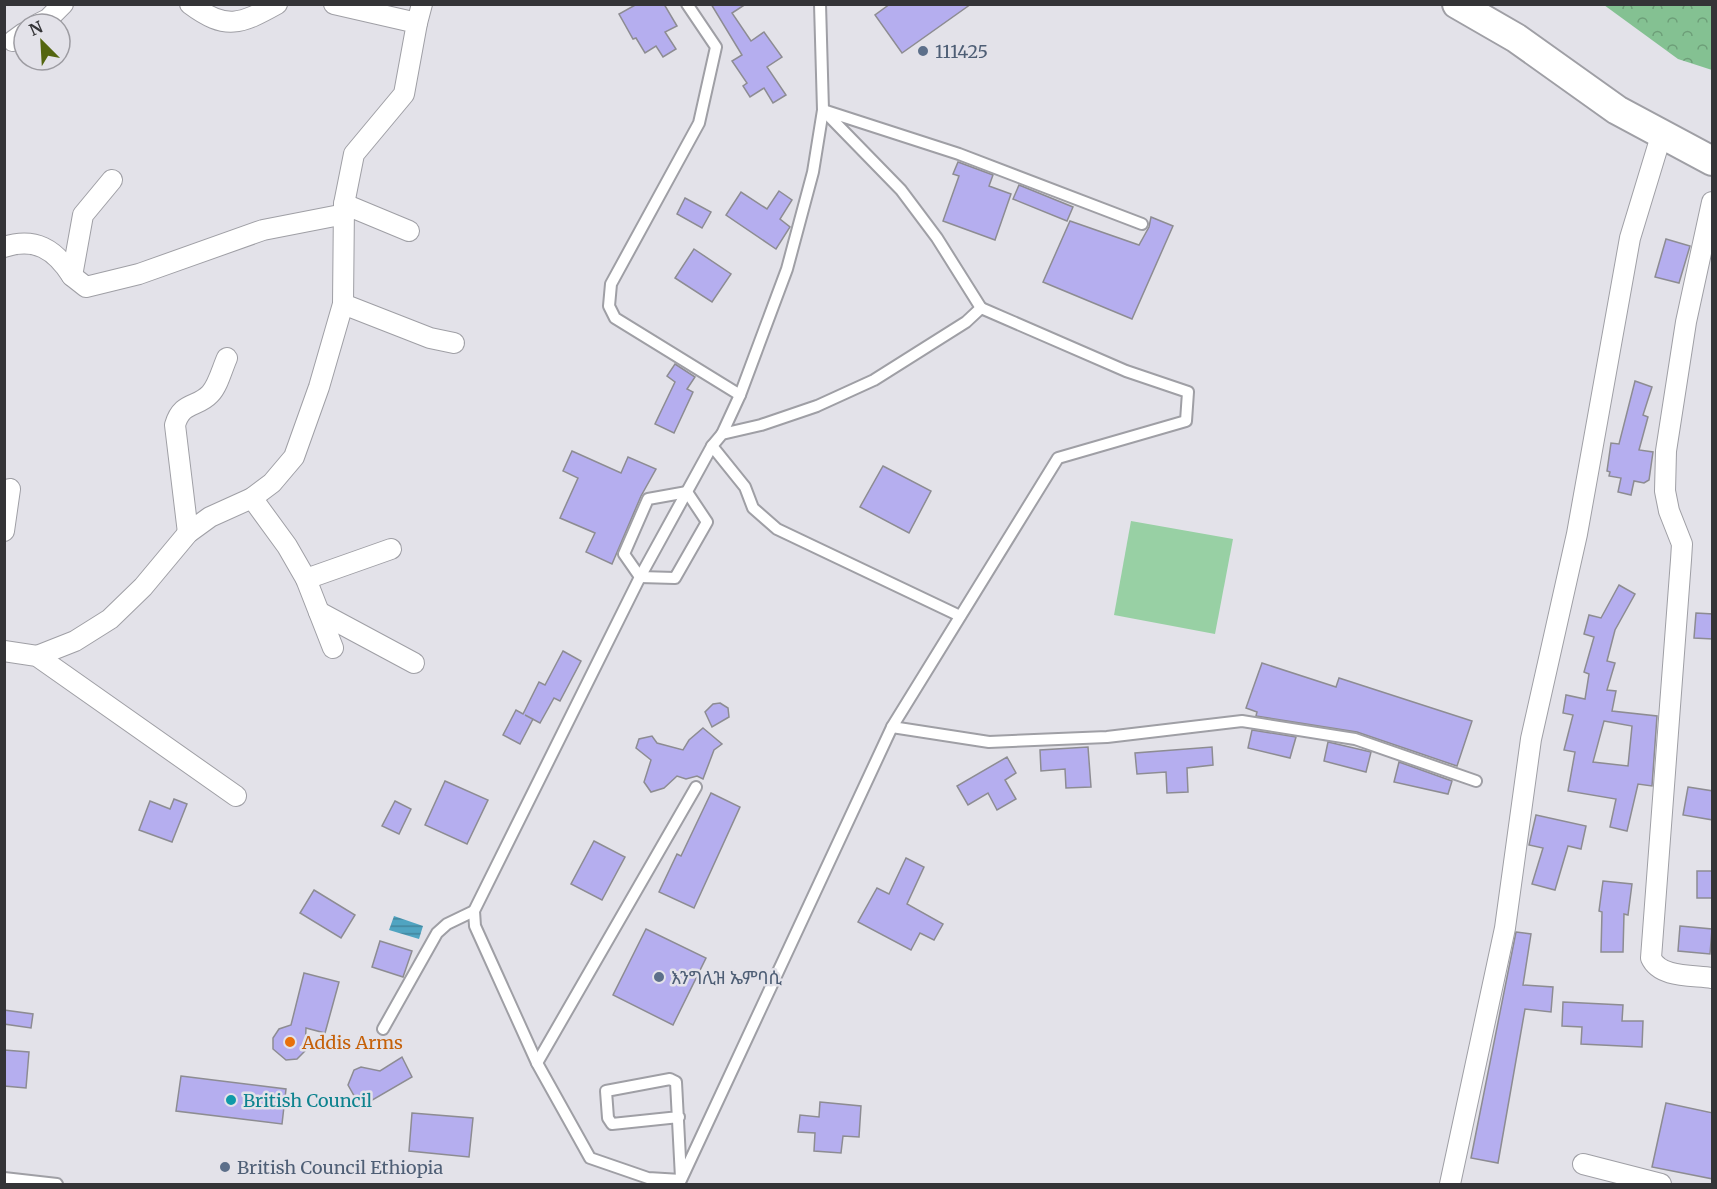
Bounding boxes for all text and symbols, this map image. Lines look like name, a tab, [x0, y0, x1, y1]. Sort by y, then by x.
north arrow	[12, 12, 72, 72]
text: N	[26, 16, 46, 40]
place label: 111425	[935, 40, 988, 63]
marker: 111425	[916, 44, 930, 58]
place label: እንግሊዝ ኤምባሲ	[671, 966, 783, 989]
marker: እንግሊዝ ኤምባሲ	[652, 970, 666, 984]
place label: Addis Arms	[301, 1031, 403, 1054]
marker: Addis Arms	[283, 1035, 297, 1049]
place label: British Council	[243, 1089, 372, 1112]
marker: British Council	[224, 1093, 238, 1107]
place label: British Council Ethiopia	[237, 1156, 443, 1179]
marker: British Council Ethiopia	[218, 1160, 232, 1174]

